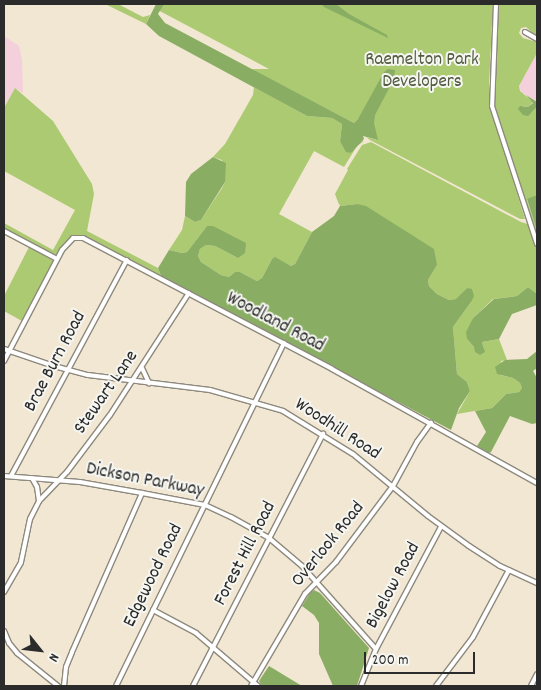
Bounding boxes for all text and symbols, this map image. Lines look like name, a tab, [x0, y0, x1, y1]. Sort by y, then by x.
park label: Raemelton Park Developers	[365, 50, 479, 94]
street label: Woodland Road	[222, 288, 328, 358]
street label: Brae Burn Road	[20, 308, 92, 416]
street label: Stewart Lane	[70, 347, 144, 439]
street label: Woodhill Road	[290, 394, 384, 466]
street label: Dickson Parkway	[84, 458, 206, 504]
street label: Forest Hill Road	[210, 498, 282, 610]
street label: Overlook Road	[288, 498, 370, 592]
street label: Edgewood Road	[119, 521, 189, 631]
street label: Bigelow Road	[362, 539, 426, 633]
north arrow	[15, 625, 65, 675]
scale bar	[366, 642, 477, 674]
text: N	[43, 649, 64, 665]
text: 200 m	[372, 650, 409, 672]

